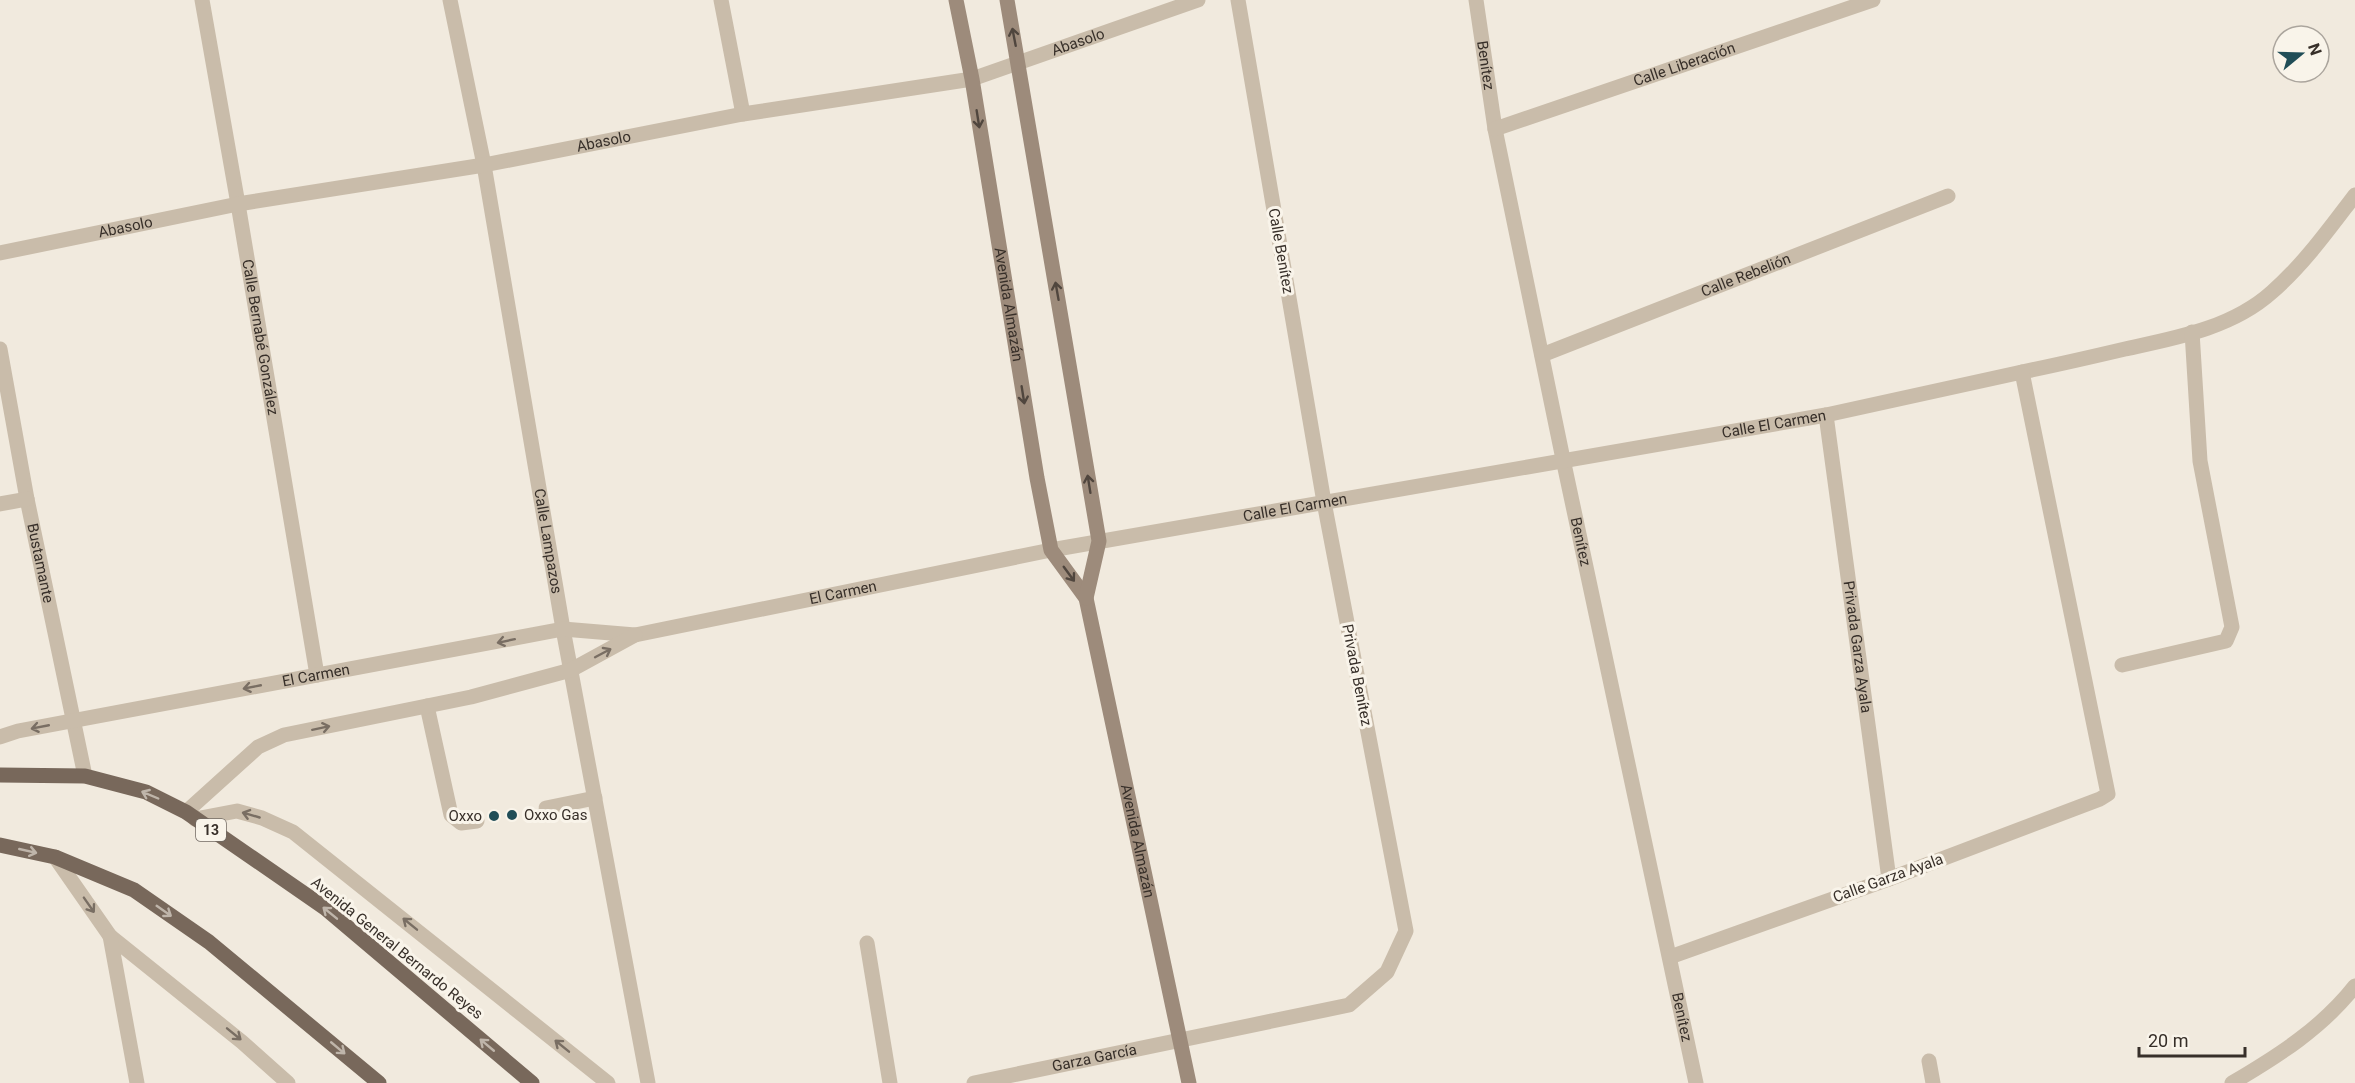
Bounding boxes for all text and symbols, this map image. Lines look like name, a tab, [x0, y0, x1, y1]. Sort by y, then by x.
street label: Abasolo	[1049, 24, 1107, 60]
north arrow	[2271, 24, 2331, 84]
one-way arrow	[1008, 28, 1019, 47]
street label: Benítez	[1473, 39, 1498, 91]
street label: Calle Liberación	[1631, 39, 1738, 90]
text: N	[2304, 41, 2326, 58]
one-way arrow	[973, 109, 984, 129]
street label: Abasolo	[575, 127, 632, 156]
street label: Calle Benítez	[1265, 207, 1297, 295]
street label: Abasolo	[97, 213, 154, 242]
street label: Avenida Almazán	[991, 246, 1027, 363]
street label: Calle Rebelión	[1699, 249, 1793, 301]
street label: Calle Bernabé González	[238, 258, 282, 416]
one-way arrow	[1051, 282, 1062, 302]
one-way arrow	[1018, 384, 1029, 404]
street label: Calle El Carmen	[1720, 406, 1827, 442]
one-way arrow	[1084, 474, 1095, 494]
street label: Calle Lampazos	[530, 487, 566, 595]
street label: Calle El Carmen	[1242, 490, 1348, 525]
street label: Benítez	[1567, 516, 1595, 568]
street label: Bustamante	[23, 522, 58, 605]
one-way arrow	[1062, 566, 1075, 582]
street label: El Carmen	[808, 577, 878, 608]
street label: Privada Garza Ayala	[1840, 580, 1875, 714]
street label: Privada Benítez	[1338, 623, 1376, 727]
one-way arrow	[496, 636, 516, 647]
one-way arrow	[594, 647, 611, 659]
street label: El Carmen	[281, 660, 351, 690]
one-way arrow	[243, 682, 262, 693]
one-way arrow	[30, 722, 50, 733]
one-way arrow	[311, 722, 331, 733]
street label: Avenida Almazán	[1117, 783, 1158, 899]
one-way arrow	[141, 789, 159, 800]
place label: Oxxo Gas	[524, 806, 587, 824]
place label: Oxxo	[448, 807, 482, 825]
marker: Oxxo Gas	[505, 808, 519, 822]
one-way arrow	[242, 809, 261, 820]
marker: Oxxo	[487, 809, 501, 823]
road number: 13	[196, 819, 226, 841]
one-way arrow	[18, 845, 37, 857]
street label: Calle Garza Ayala	[1830, 850, 1946, 906]
street label: Avenida General Bernardo Reyes	[307, 873, 487, 1023]
one-way arrow	[83, 897, 95, 913]
one-way arrow	[155, 905, 172, 917]
one-way arrow	[322, 906, 338, 919]
one-way arrow	[402, 918, 418, 931]
street label: Benítez	[1668, 991, 1696, 1043]
scale bar	[2139, 1020, 2246, 1058]
one-way arrow	[225, 1028, 241, 1041]
text: 20 m	[2148, 1030, 2188, 1051]
one-way arrow	[480, 1038, 495, 1052]
one-way arrow	[554, 1040, 570, 1053]
street label: Garza García	[1051, 1040, 1138, 1076]
one-way arrow	[330, 1041, 345, 1055]

